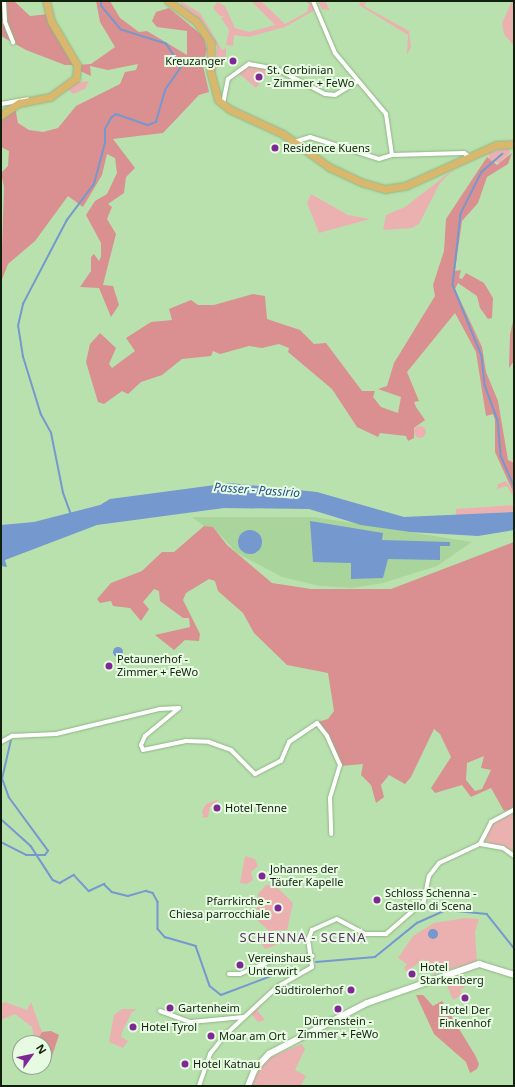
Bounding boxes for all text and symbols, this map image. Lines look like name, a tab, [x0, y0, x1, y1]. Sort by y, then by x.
place label: Kreuzanger	[165, 54, 225, 68]
marker: Kreuzanger	[228, 56, 238, 66]
place label: St. Corbinian - Zimmer + FeWo	[267, 64, 354, 90]
marker: St. Corbinian - Zimmer + FeWo	[254, 72, 264, 82]
place label: Residence Kuens	[283, 141, 370, 155]
marker: Residence Kuens	[270, 143, 280, 153]
water label: Passer - Passirio	[213, 480, 301, 500]
place label: Petaunerhof - Zimmer + FeWo	[117, 653, 198, 679]
marker: Petaunerhof - Zimmer + FeWo	[104, 661, 114, 671]
place label: Hotel Tenne	[225, 801, 287, 815]
marker: Hotel Tenne	[212, 803, 222, 813]
place label: Johannes der Täufer Kapelle	[270, 863, 343, 889]
marker: Johannes der Täufer Kapelle	[257, 871, 267, 881]
place label: Schloss Schenna - Castello di Scena	[385, 887, 476, 913]
place label: Pfarrkirche - Chiesa parrocchiale	[169, 895, 270, 921]
marker: Schloss Schenna - Castello di Scena	[372, 895, 382, 905]
marker: Pfarrkirche - Chiesa parrocchiale	[273, 903, 283, 913]
district label: SCHENNA - SCENA	[240, 929, 366, 945]
place label: Vereinshaus Unterwirt	[248, 952, 311, 978]
marker: Vereinshaus Unterwirt	[235, 960, 245, 970]
place label: Hotel Starkenberg	[420, 961, 484, 987]
marker: Hotel Starkenberg	[407, 969, 417, 979]
place label: Südtirolerhof	[275, 983, 343, 997]
marker: Südtirolerhof	[346, 985, 356, 995]
marker: Hotel Der Finkenhof	[460, 993, 470, 1003]
place label: Gartenheim	[178, 1001, 240, 1015]
marker: Gartenheim	[165, 1003, 175, 1013]
marker: Dürrenstein - Zimmer + FeWo	[333, 1004, 343, 1014]
place label: Hotel Der Finkenhof	[439, 1004, 491, 1030]
place label: Dürrenstein - Zimmer + FeWo	[297, 1015, 379, 1041]
place label: Hotel Tyrol	[141, 1020, 197, 1034]
marker: Hotel Tyrol	[128, 1022, 138, 1032]
place label: Moar am Ort	[219, 1029, 286, 1043]
marker: Moar am Ort	[206, 1031, 216, 1041]
north arrow	[12, 1035, 52, 1075]
text: N	[33, 1041, 50, 1057]
place label: Hotel Katnau	[193, 1057, 260, 1071]
marker: Hotel Katnau	[180, 1059, 190, 1069]

